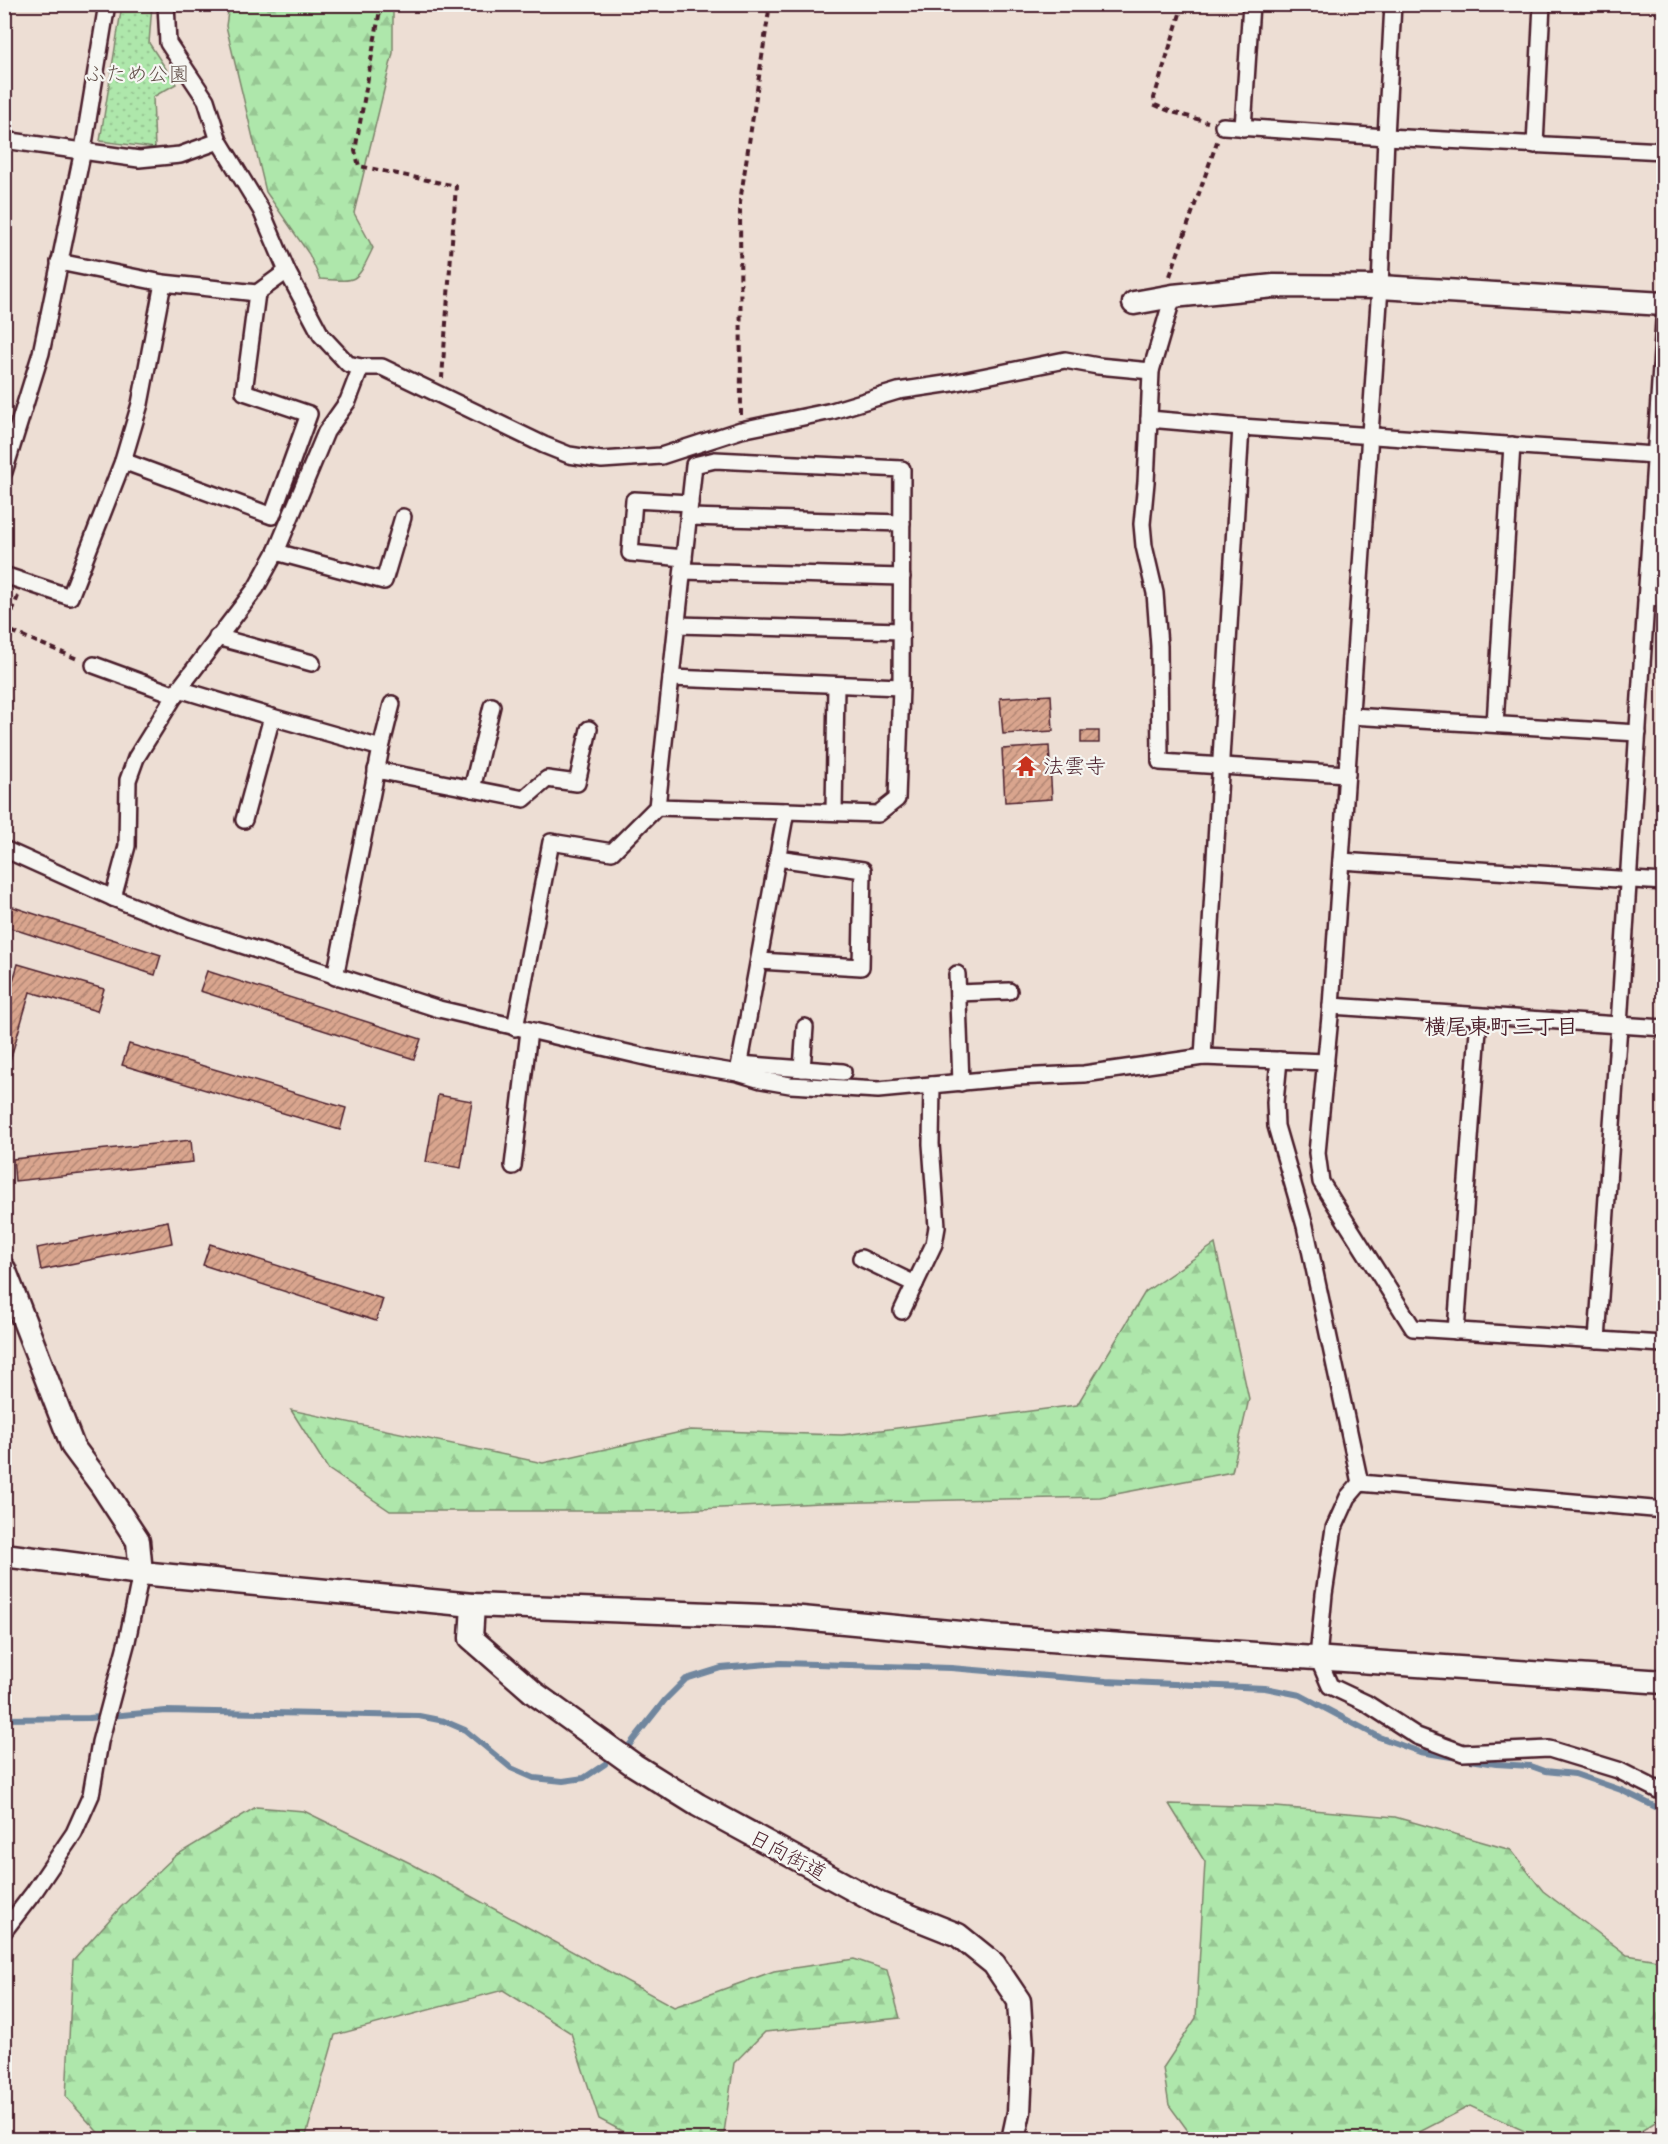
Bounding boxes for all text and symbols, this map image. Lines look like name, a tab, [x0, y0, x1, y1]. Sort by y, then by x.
park label: ふため公園	[85, 61, 190, 91]
place label: 法雲寺	[1043, 753, 1106, 783]
temple icon: 法雲寺	[1014, 754, 1038, 778]
district label: 横尾東町三丁目	[1424, 1013, 1578, 1045]
street label: 日向街道	[743, 1824, 831, 1890]

